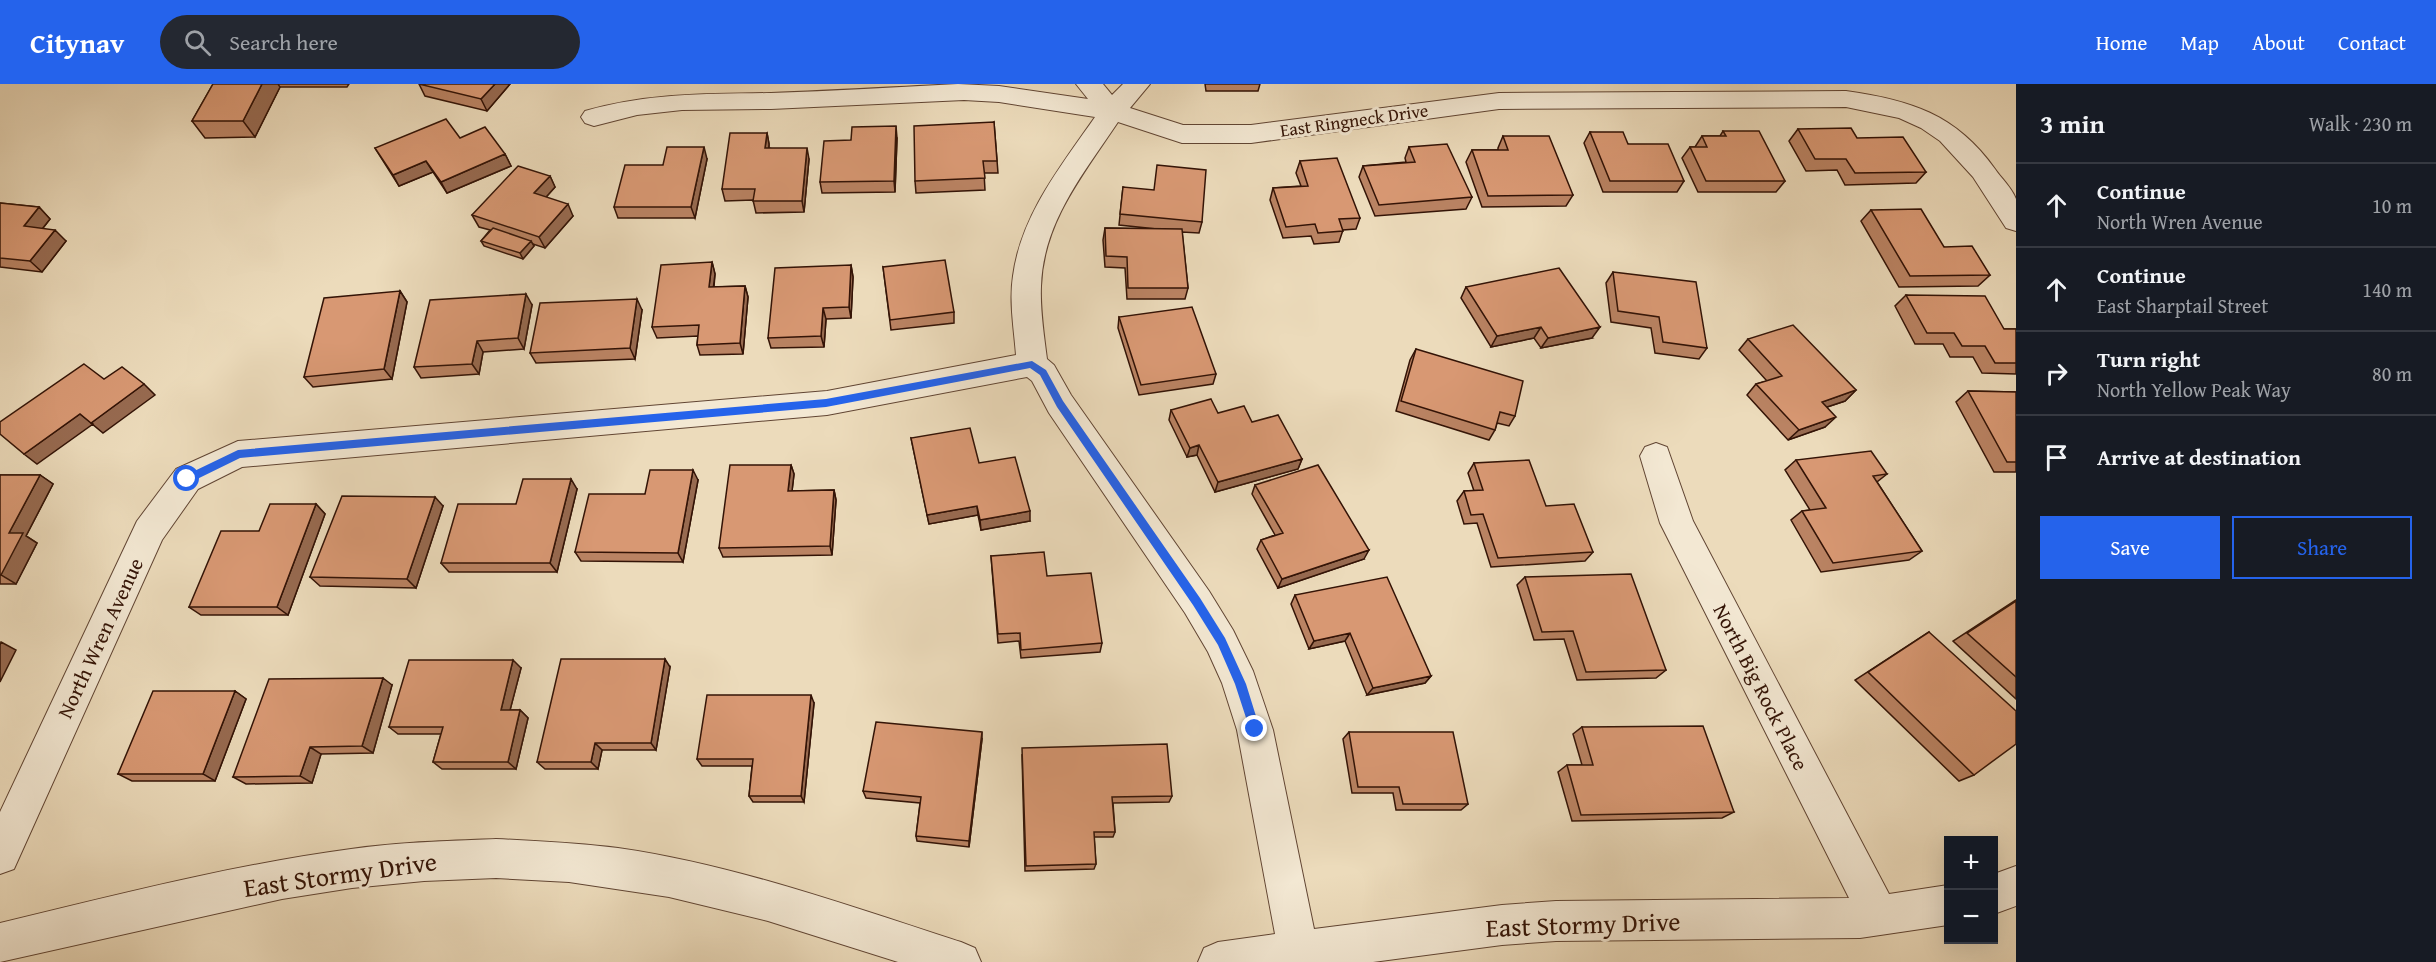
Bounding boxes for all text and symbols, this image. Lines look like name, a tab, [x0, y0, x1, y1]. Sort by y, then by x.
search box	[160, 15, 580, 69]
text: Citynav	[30, 22, 124, 63]
icon: search	[181, 26, 214, 59]
text: Search here	[229, 26, 338, 58]
text: Home	[2096, 27, 2147, 58]
text: Map	[2180, 27, 2219, 58]
text: About	[2252, 27, 2305, 58]
text: Contact	[2338, 27, 2406, 58]
street label: East Ringneck Drive	[1278, 96, 1430, 144]
text: 3 min	[2040, 104, 2105, 143]
text: Walk · 230 m	[2309, 109, 2412, 138]
text: Continue	[2097, 175, 2186, 207]
icon: ahead	[2040, 189, 2073, 222]
text: 10 m	[2372, 191, 2412, 220]
text: North Wren Avenue	[2097, 207, 2263, 236]
text: Continue	[2097, 259, 2186, 291]
icon: ahead	[2040, 273, 2073, 306]
text: 140 m	[2362, 275, 2412, 304]
text: East Sharptail Street	[2097, 291, 2268, 320]
text: Turn right	[2097, 343, 2200, 375]
icon: right	[2040, 357, 2073, 390]
text: 80 m	[2372, 359, 2412, 388]
text: North Yellow Peak Way	[2097, 375, 2291, 404]
icon: arrive	[2040, 441, 2073, 474]
text: Arrive at destination	[2097, 441, 2301, 473]
route start	[173, 465, 199, 491]
button: Save	[2040, 516, 2220, 579]
button: Share	[2232, 516, 2412, 579]
street label: North Wren Avenue	[49, 553, 151, 723]
street label: North Big Rock Place	[1706, 598, 1816, 776]
route end	[1241, 715, 1267, 741]
map controls	[1944, 836, 1998, 944]
button: +	[1944, 836, 1998, 890]
street label: East Stormy Drive	[241, 841, 439, 907]
button: −	[1944, 890, 1998, 944]
street label: East Stormy Drive	[1485, 901, 1681, 947]

